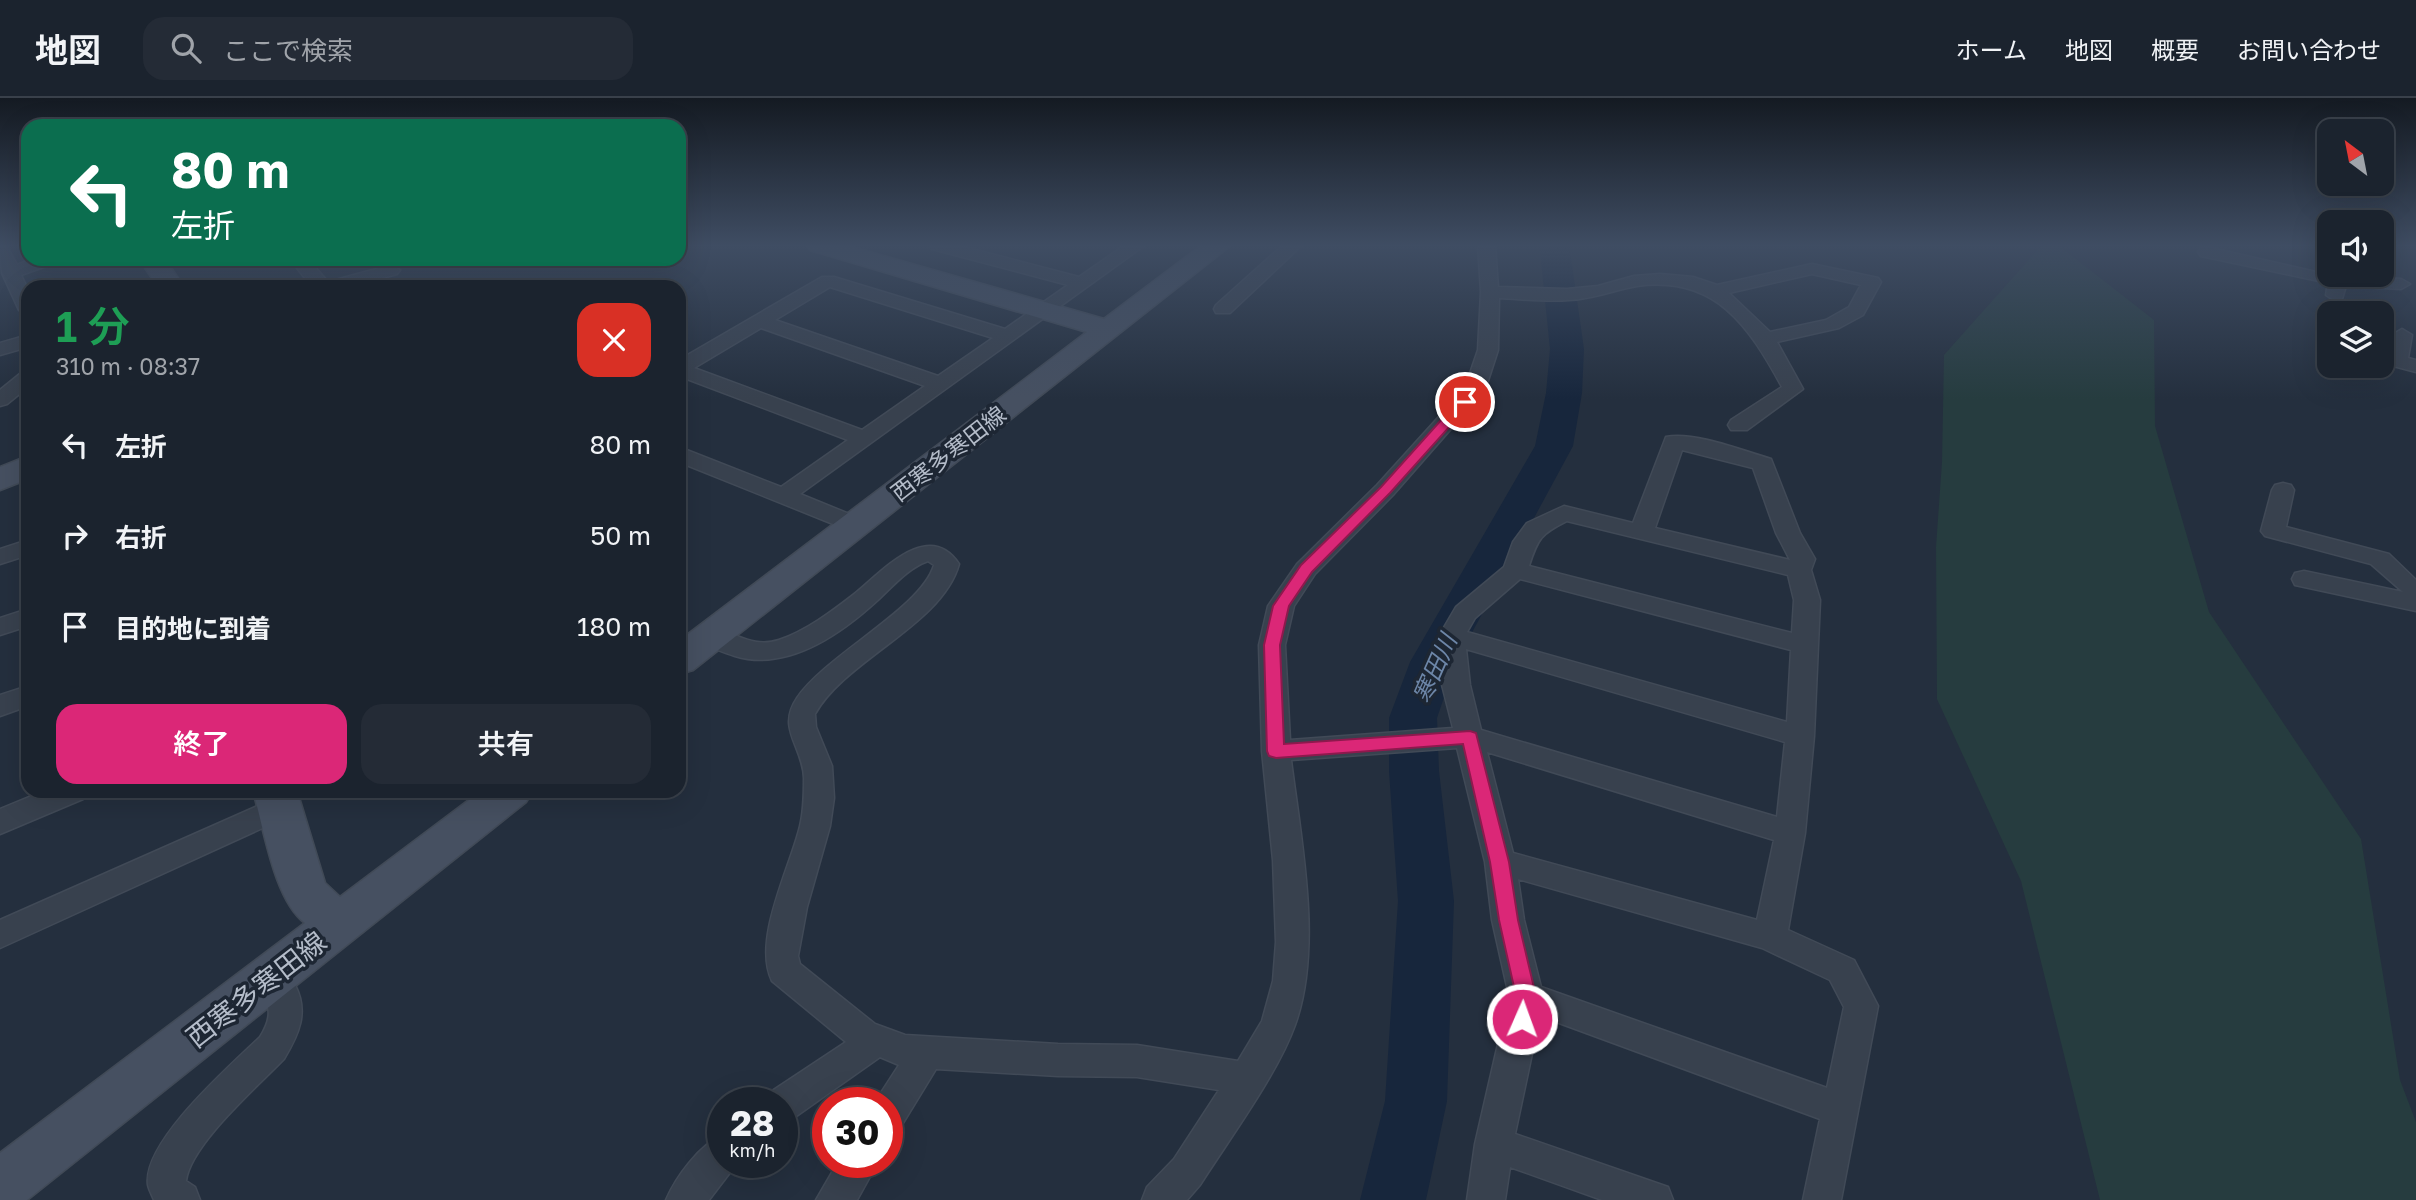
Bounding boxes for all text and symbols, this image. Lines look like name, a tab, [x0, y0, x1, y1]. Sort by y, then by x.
search box	[143, 17, 633, 80]
icon: search	[167, 29, 205, 67]
text: 地図	[35, 30, 101, 69]
text: ここで検索	[223, 35, 353, 66]
text: ホーム	[1956, 35, 2027, 64]
text: 地図	[2065, 35, 2113, 64]
text: 概要	[2151, 35, 2199, 64]
text: お問い合わせ	[2237, 35, 2381, 64]
north arrow	[2317, 119, 2394, 196]
map controls	[2317, 119, 2394, 378]
text: 80 m	[171, 140, 289, 199]
icon: left	[56, 147, 147, 238]
text: 左折	[171, 206, 235, 244]
button: sound	[2317, 210, 2394, 287]
text: 1 分	[56, 301, 130, 351]
button: layers	[2317, 301, 2394, 378]
button: close	[577, 303, 651, 377]
text: 310 m · 08:37	[56, 352, 200, 380]
pin	[1435, 372, 1495, 432]
icon: arrive	[1446, 383, 1484, 421]
street label: 西寒多寒田線	[885, 399, 1011, 507]
icon: left	[56, 426, 94, 464]
text: 80 m	[590, 429, 651, 460]
text: 左折	[115, 431, 167, 462]
icon: right	[56, 517, 94, 555]
text: 50 m	[590, 520, 651, 551]
text: 右折	[115, 522, 167, 553]
icon: arrive	[56, 608, 94, 646]
text: 180 m	[577, 611, 651, 642]
text: 目的地に到着	[115, 613, 271, 644]
water label: 寒田川	[1406, 626, 1463, 707]
button: 終了	[56, 704, 347, 784]
button: 共有	[361, 704, 651, 784]
street label: 西寒多寒田線	[180, 924, 332, 1054]
position arrow	[1485, 982, 1559, 1056]
speed limit sign: 30	[812, 1087, 903, 1178]
text: 28	[731, 1102, 774, 1144]
text: km/h	[730, 1139, 775, 1161]

